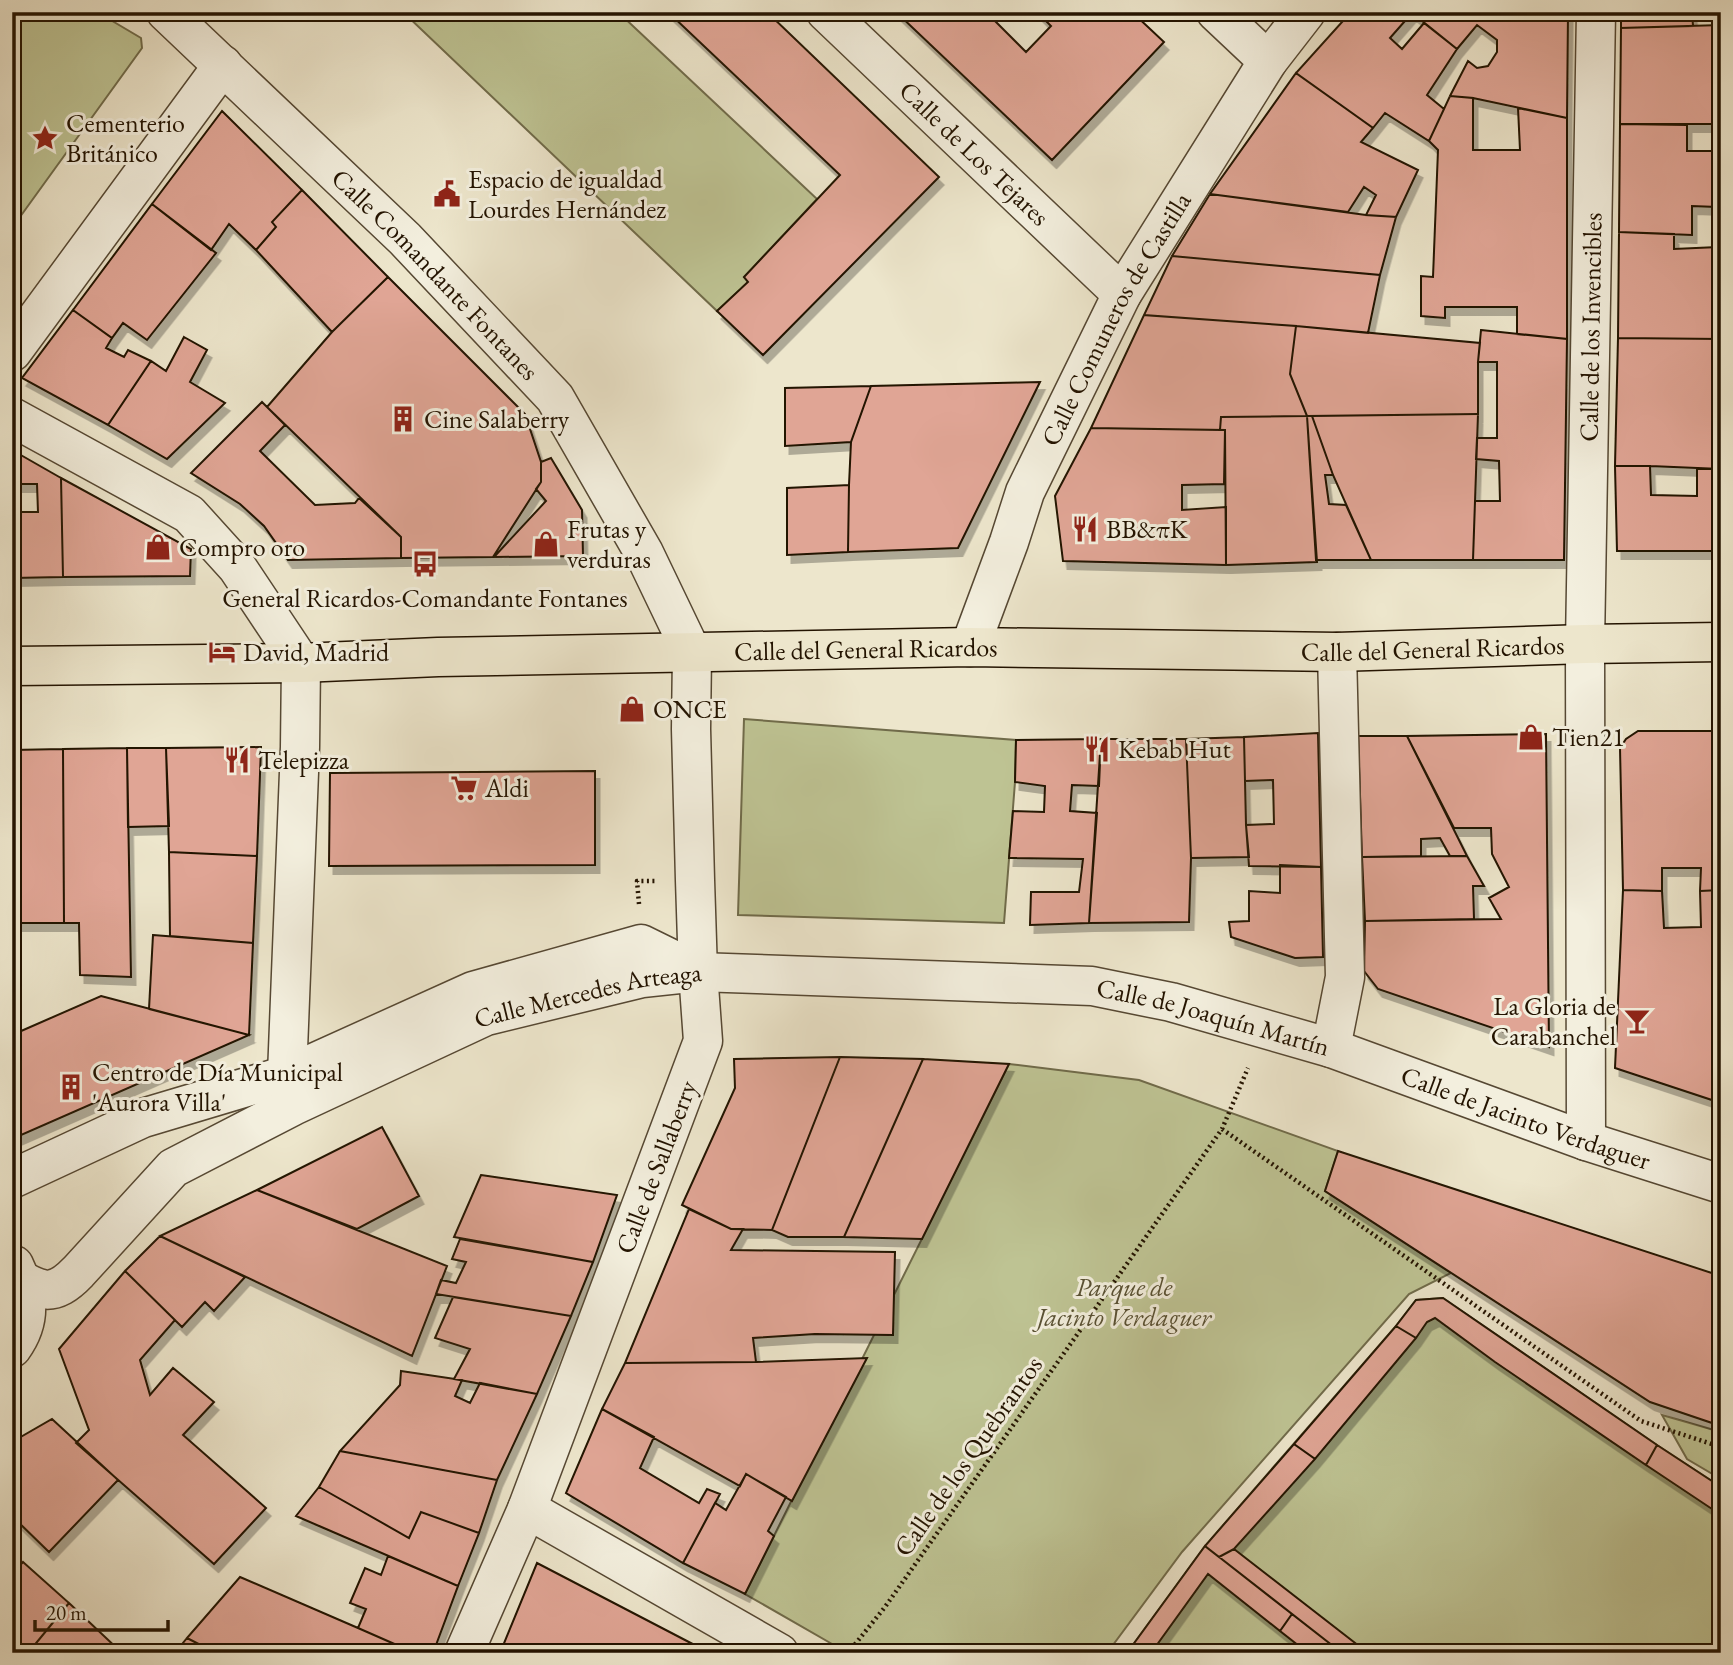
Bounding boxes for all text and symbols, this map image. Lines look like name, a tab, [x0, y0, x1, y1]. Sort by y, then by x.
street label: Calle de Los Tejares	[892, 74, 1057, 233]
place label: Cementerio Británico	[66, 106, 185, 170]
place icon: Cementerio Británico	[30, 123, 60, 153]
street label: Calle Comandante Fontanes	[324, 161, 546, 387]
place label: Espacio de igualdad Lourdes Hernández	[468, 162, 666, 226]
public building icon: Espacio de igualdad Lourdes Hernández	[432, 179, 462, 209]
street label: Calle Comuneros de Castilla	[1033, 185, 1199, 452]
street label: Calle de los Invencibles	[1572, 212, 1610, 442]
place label: Cine Salaberry	[424, 402, 570, 436]
building icon: Cine Salaberry	[388, 404, 418, 434]
place label: Frutas y verduras	[567, 512, 651, 576]
place label: BB&πK	[1106, 512, 1188, 546]
restaurant icon: BB&πK	[1070, 514, 1100, 544]
shop icon: Frutas y verduras	[531, 529, 561, 559]
place label: Compro oro	[179, 530, 305, 564]
shop icon: Compro oro	[143, 532, 173, 562]
bus stop icon: General Ricardos-Comandante Fontanes	[410, 549, 440, 579]
place label: General Ricardos-Comandante Fontanes	[222, 581, 628, 615]
street label: Calle del General Ricardos	[1301, 628, 1565, 669]
street label: Calle del General Ricardos	[734, 630, 998, 668]
place label: David, Madrid	[243, 635, 390, 669]
hotel icon: David, Madrid	[207, 637, 237, 667]
place label: ONCE	[653, 692, 727, 726]
shop icon: ONCE	[617, 694, 647, 724]
place label: Tien21	[1552, 720, 1625, 754]
shop icon: Tien21	[1516, 722, 1546, 752]
place label: Kebab Hut	[1118, 732, 1231, 766]
restaurant icon: Kebab Hut	[1082, 734, 1112, 764]
place label: Telepizza	[258, 743, 350, 777]
restaurant icon: Telepizza	[222, 745, 252, 775]
place label: Aldi	[484, 771, 529, 805]
supermarket icon: Aldi	[449, 773, 479, 803]
street label: Calle Mercedes Arteaga	[468, 955, 704, 1036]
street label: Calle de Joaquín Martín	[1094, 970, 1334, 1064]
place label: La Gloria de Carabanchel	[1491, 989, 1616, 1053]
bar icon: La Gloria de Carabanchel	[1622, 1006, 1652, 1036]
place label: Centro de Día Municipal 'Aurora Villa'	[92, 1055, 343, 1119]
street label: Calle de Jacinto Verdaguer	[1396, 1058, 1655, 1178]
building icon: Centro de Día Municipal 'Aurora Villa'	[56, 1072, 86, 1102]
street label: Calle de Sallaberry	[607, 1075, 705, 1258]
park label: Parque de Jacinto Verdaguer	[1032, 1270, 1212, 1334]
street label: Calle de los Quebrantos	[886, 1349, 1050, 1563]
scale bar	[35, 1588, 168, 1632]
text: 20 m	[46, 1599, 87, 1626]

